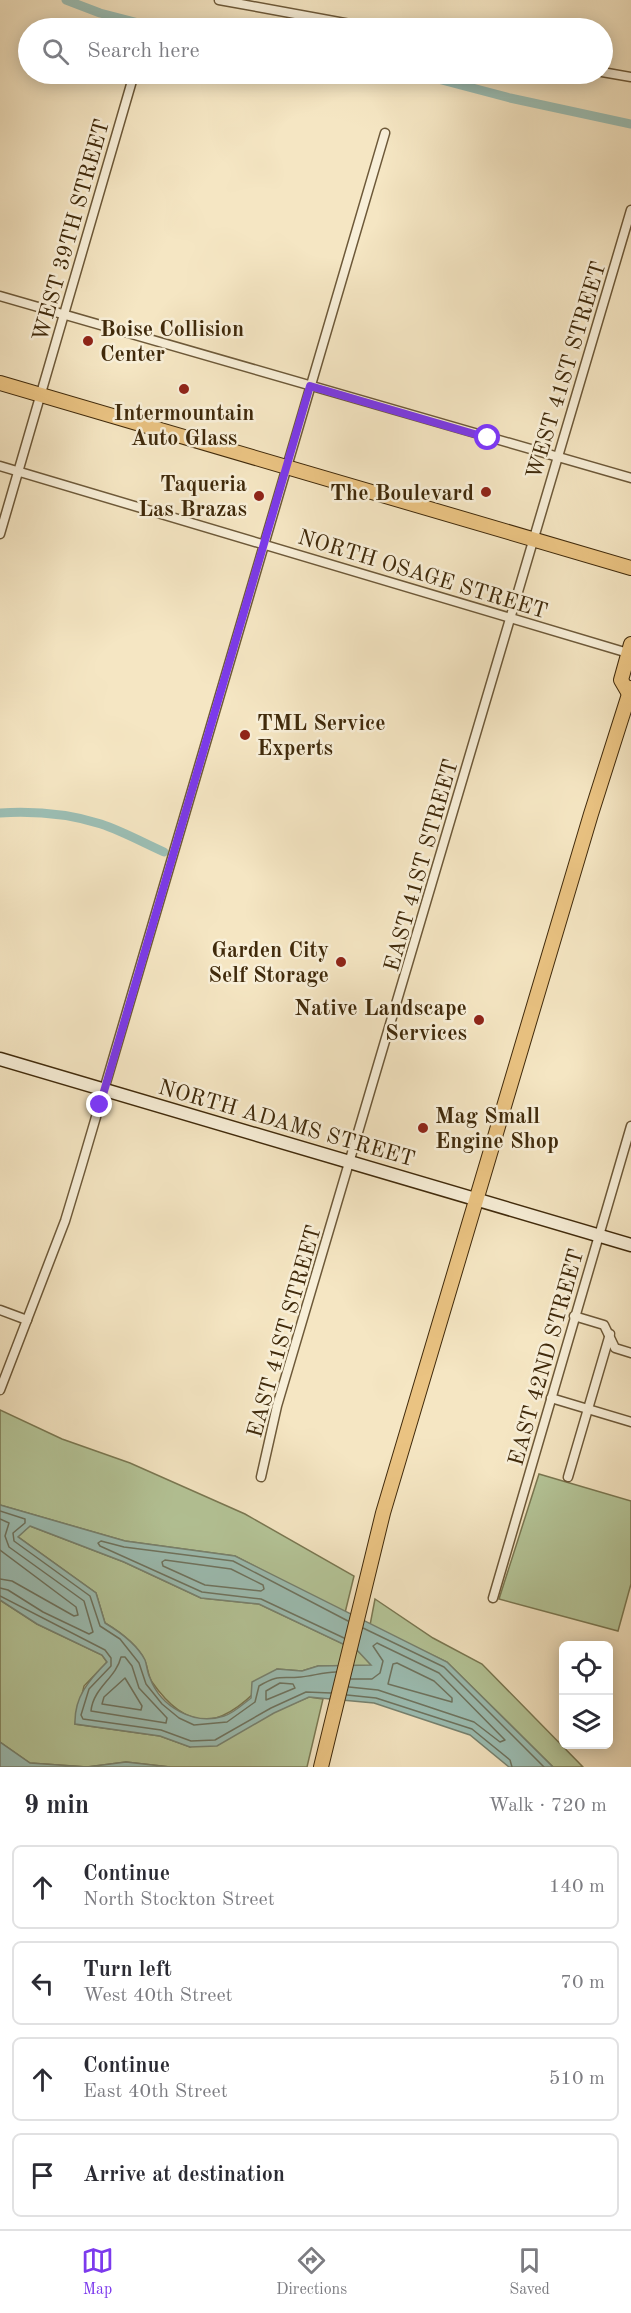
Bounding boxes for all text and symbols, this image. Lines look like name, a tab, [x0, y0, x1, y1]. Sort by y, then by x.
search box	[18, 18, 613, 84]
icon: search	[39, 35, 72, 68]
text: Search here	[87, 40, 200, 62]
street label: WEST 39TH STREET	[30, 117, 114, 344]
street label: WEST 41ST STREET	[523, 259, 611, 482]
place label: Boise Collision Center	[100, 319, 244, 366]
marker: Boise Collision Center	[81, 334, 95, 348]
marker: Intermountain Auto Glass	[177, 382, 191, 396]
place label: Intermountain Auto Glass	[114, 403, 254, 450]
route start	[474, 424, 500, 450]
place label: Taqueria Las Brazas	[138, 474, 247, 521]
place label: The Boulevard	[330, 483, 474, 505]
marker: The Boulevard	[479, 485, 493, 499]
marker: Taqueria Las Brazas	[252, 489, 266, 503]
street label: NORTH OSAGE STREET	[295, 526, 550, 623]
place label: TML Service Experts	[257, 713, 386, 760]
marker: TML Service Experts	[238, 728, 252, 742]
street label: EAST 41ST STREET	[381, 757, 463, 974]
place label: Garden City Self Storage	[208, 940, 329, 987]
marker: Garden City Self Storage	[334, 955, 348, 969]
place label: Native Landscape Services	[294, 998, 467, 1045]
marker: Native Landscape Services	[472, 1013, 486, 1027]
street label: NORTH ADAMS STREET	[156, 1077, 417, 1171]
route end	[86, 1091, 112, 1117]
place label: Mag Small Engine Shop	[435, 1106, 559, 1153]
marker: Mag Small Engine Shop	[416, 1121, 430, 1135]
street label: EAST 41ST STREET	[244, 1223, 326, 1440]
street label: EAST 42ND STREET	[505, 1247, 588, 1468]
map controls	[559, 1641, 613, 1749]
button: locate	[559, 1641, 613, 1695]
button: layers	[559, 1695, 613, 1749]
text: 9 min	[24, 1793, 89, 1819]
text: Walk · 720 m	[488, 1796, 607, 1816]
text: Continue	[83, 1863, 170, 1885]
icon: ahead	[26, 1871, 59, 1904]
text: 140 m	[549, 1877, 605, 1897]
text: North Stockton Street	[83, 1890, 275, 1910]
text: Turn left	[83, 1959, 172, 1981]
icon: left	[26, 1967, 59, 2000]
text: 70 m	[560, 1973, 605, 1993]
text: West 40th Street	[83, 1986, 233, 2006]
text: Continue	[83, 2055, 170, 2077]
icon: ahead	[26, 2063, 59, 2096]
text: 510 m	[549, 2069, 605, 2089]
text: East 40th Street	[83, 2082, 228, 2102]
icon: arrive	[26, 2159, 59, 2192]
text: Arrive at destination	[83, 2164, 285, 2186]
tab: Map	[81, 2244, 114, 2300]
tab: Directions	[276, 2244, 347, 2300]
tab: Saved	[509, 2244, 550, 2300]

